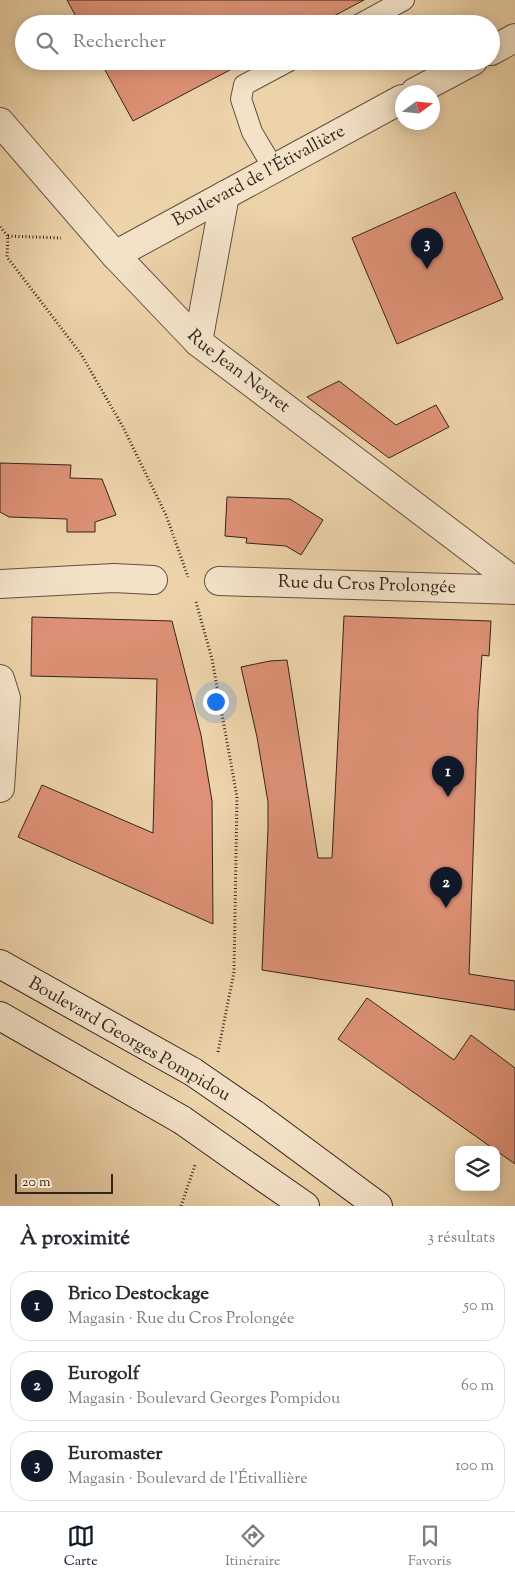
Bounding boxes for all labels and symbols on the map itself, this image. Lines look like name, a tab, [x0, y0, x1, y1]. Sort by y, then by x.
north arrow	[395, 85, 440, 130]
street label: Boulevard de l'Étivallière	[168, 119, 350, 234]
pin: 3	[411, 228, 443, 269]
street label: Rue Jean Neyret	[180, 324, 295, 420]
street label: Rue du Cros Prolongée	[278, 570, 456, 601]
your location	[203, 689, 229, 715]
pin: 1	[432, 756, 464, 797]
pin: 2	[430, 867, 462, 908]
street label: Boulevard Georges Pompidou	[23, 971, 235, 1109]
scale bar	[15, 1171, 112, 1194]

